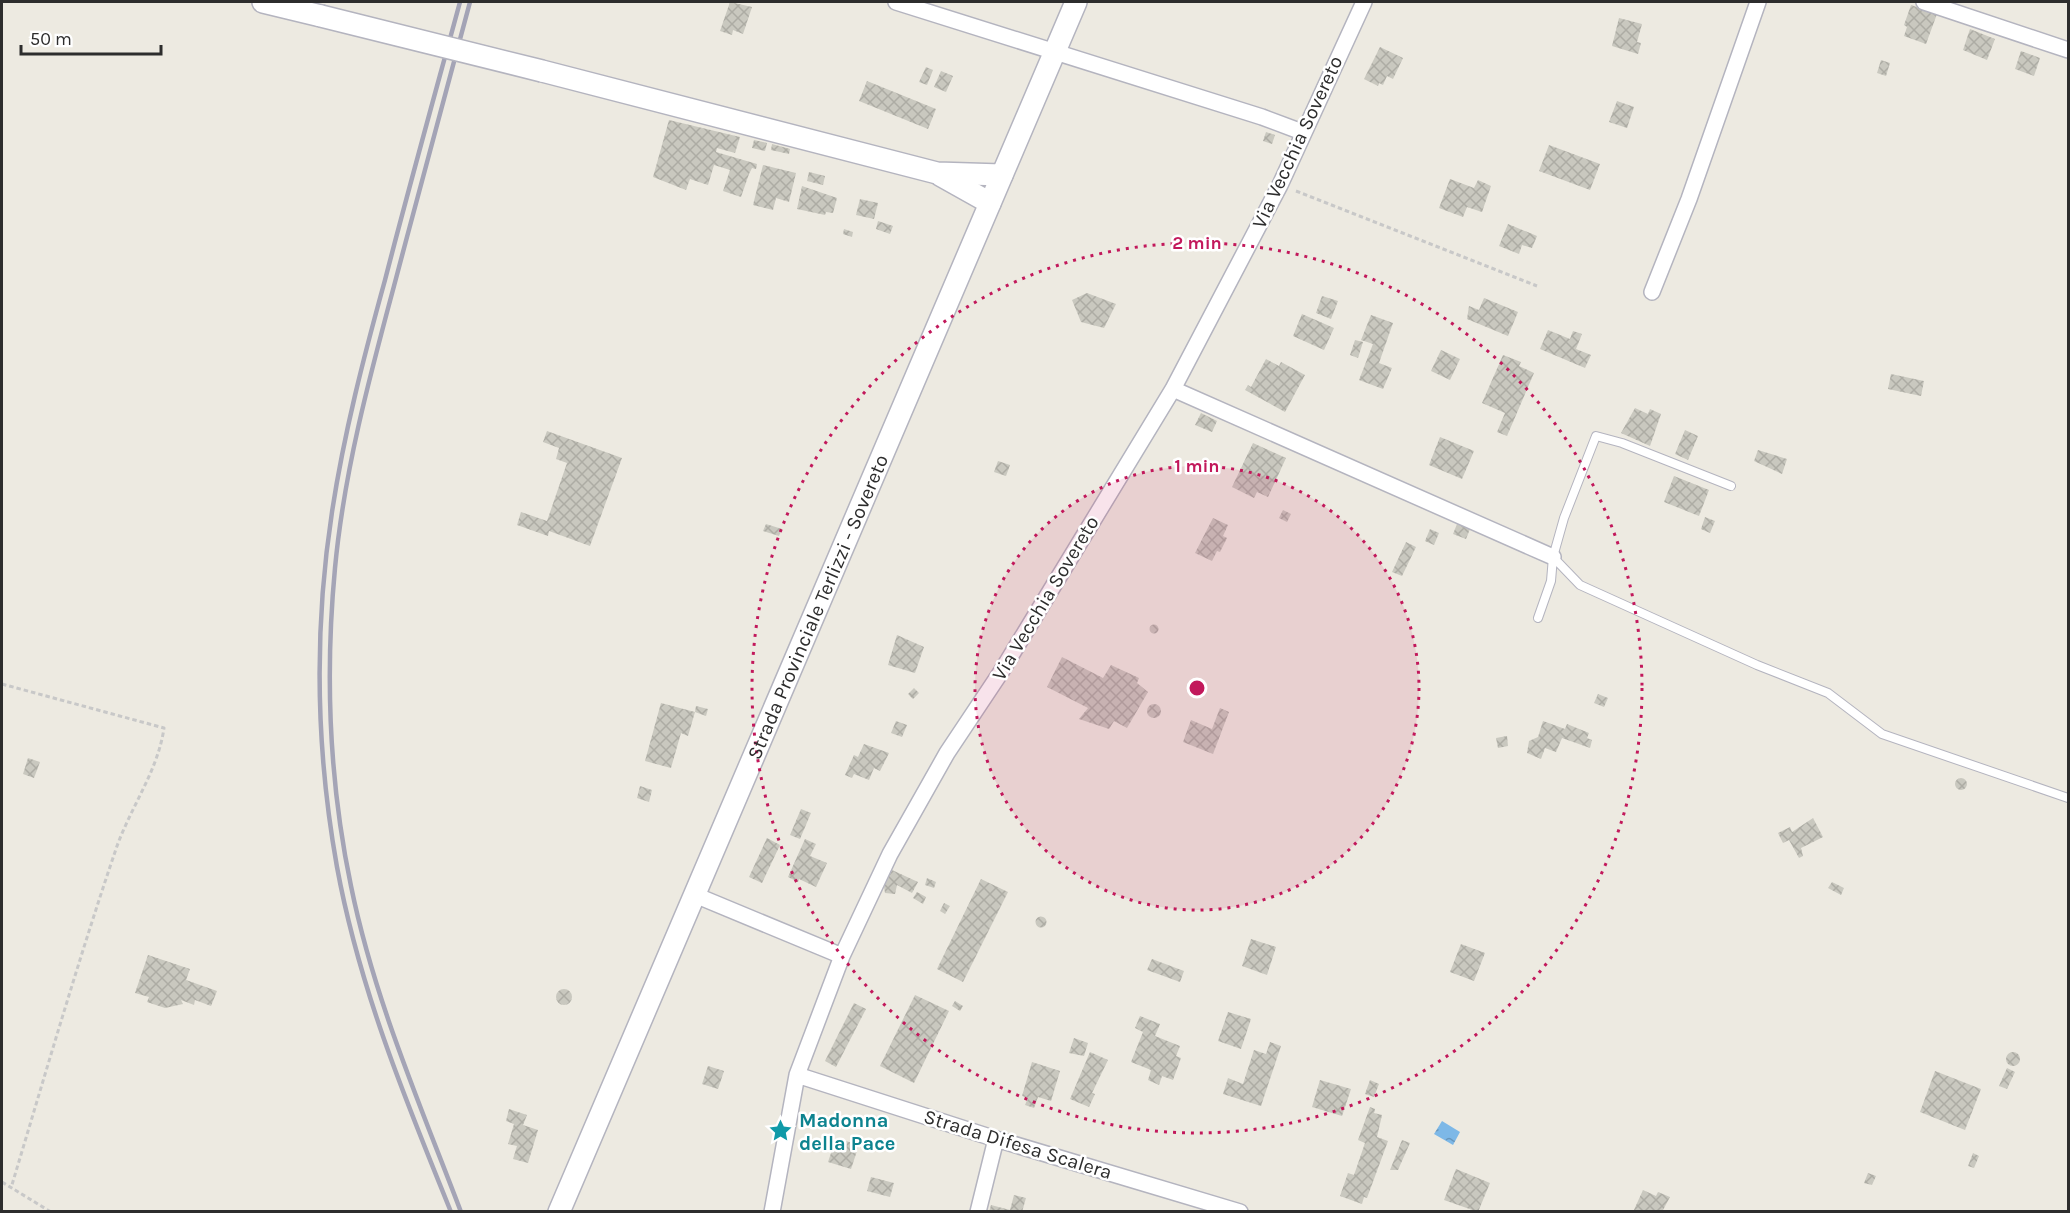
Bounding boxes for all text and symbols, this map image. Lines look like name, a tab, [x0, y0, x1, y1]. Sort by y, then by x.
scale bar	[21, 18, 160, 56]
text: 50 m	[30, 28, 72, 50]
street label: Via Vecchia Sovereto	[1247, 52, 1348, 232]
text: 2 min	[1172, 232, 1222, 254]
street label: Strada Provinciale Terlizzi - Sovereto	[743, 451, 893, 763]
text: 1 min	[1174, 455, 1220, 477]
street label: Via Vecchia Sovereto	[987, 512, 1104, 685]
centre of rings	[1187, 678, 1207, 698]
street label: Strada Difesa Scalera	[921, 1105, 1115, 1184]
place label: Madonna della Pace	[799, 1109, 895, 1155]
place icon: Madonna della Pace	[768, 1118, 794, 1144]

